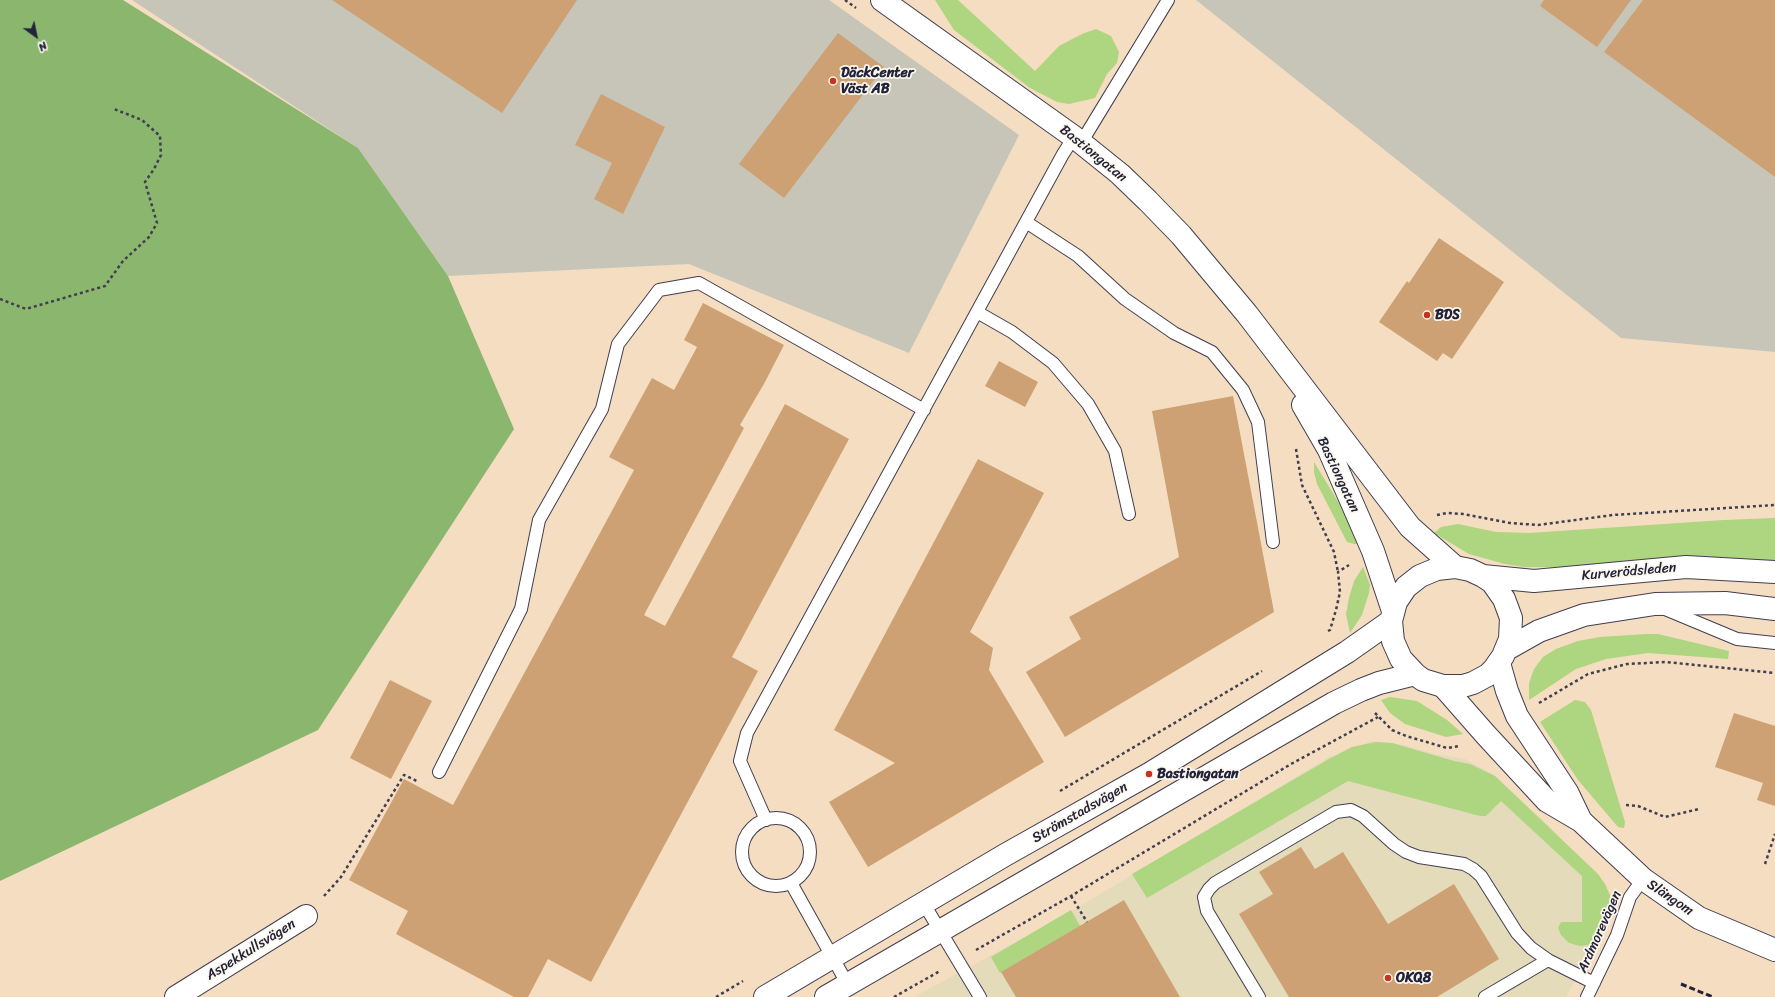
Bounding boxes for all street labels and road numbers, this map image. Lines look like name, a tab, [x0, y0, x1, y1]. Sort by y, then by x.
street label: Bastiongatan	[1056, 122, 1130, 186]
street label: Bastiongatan	[1313, 434, 1363, 516]
street label: Kurverödsleden	[1581, 559, 1677, 585]
street label: Strömstadsvägen	[1029, 779, 1131, 847]
street label: Slängom	[1644, 876, 1696, 920]
street label: Ardmorevägen	[1574, 888, 1626, 976]
street label: Aspekkullsvägen	[203, 916, 299, 984]

